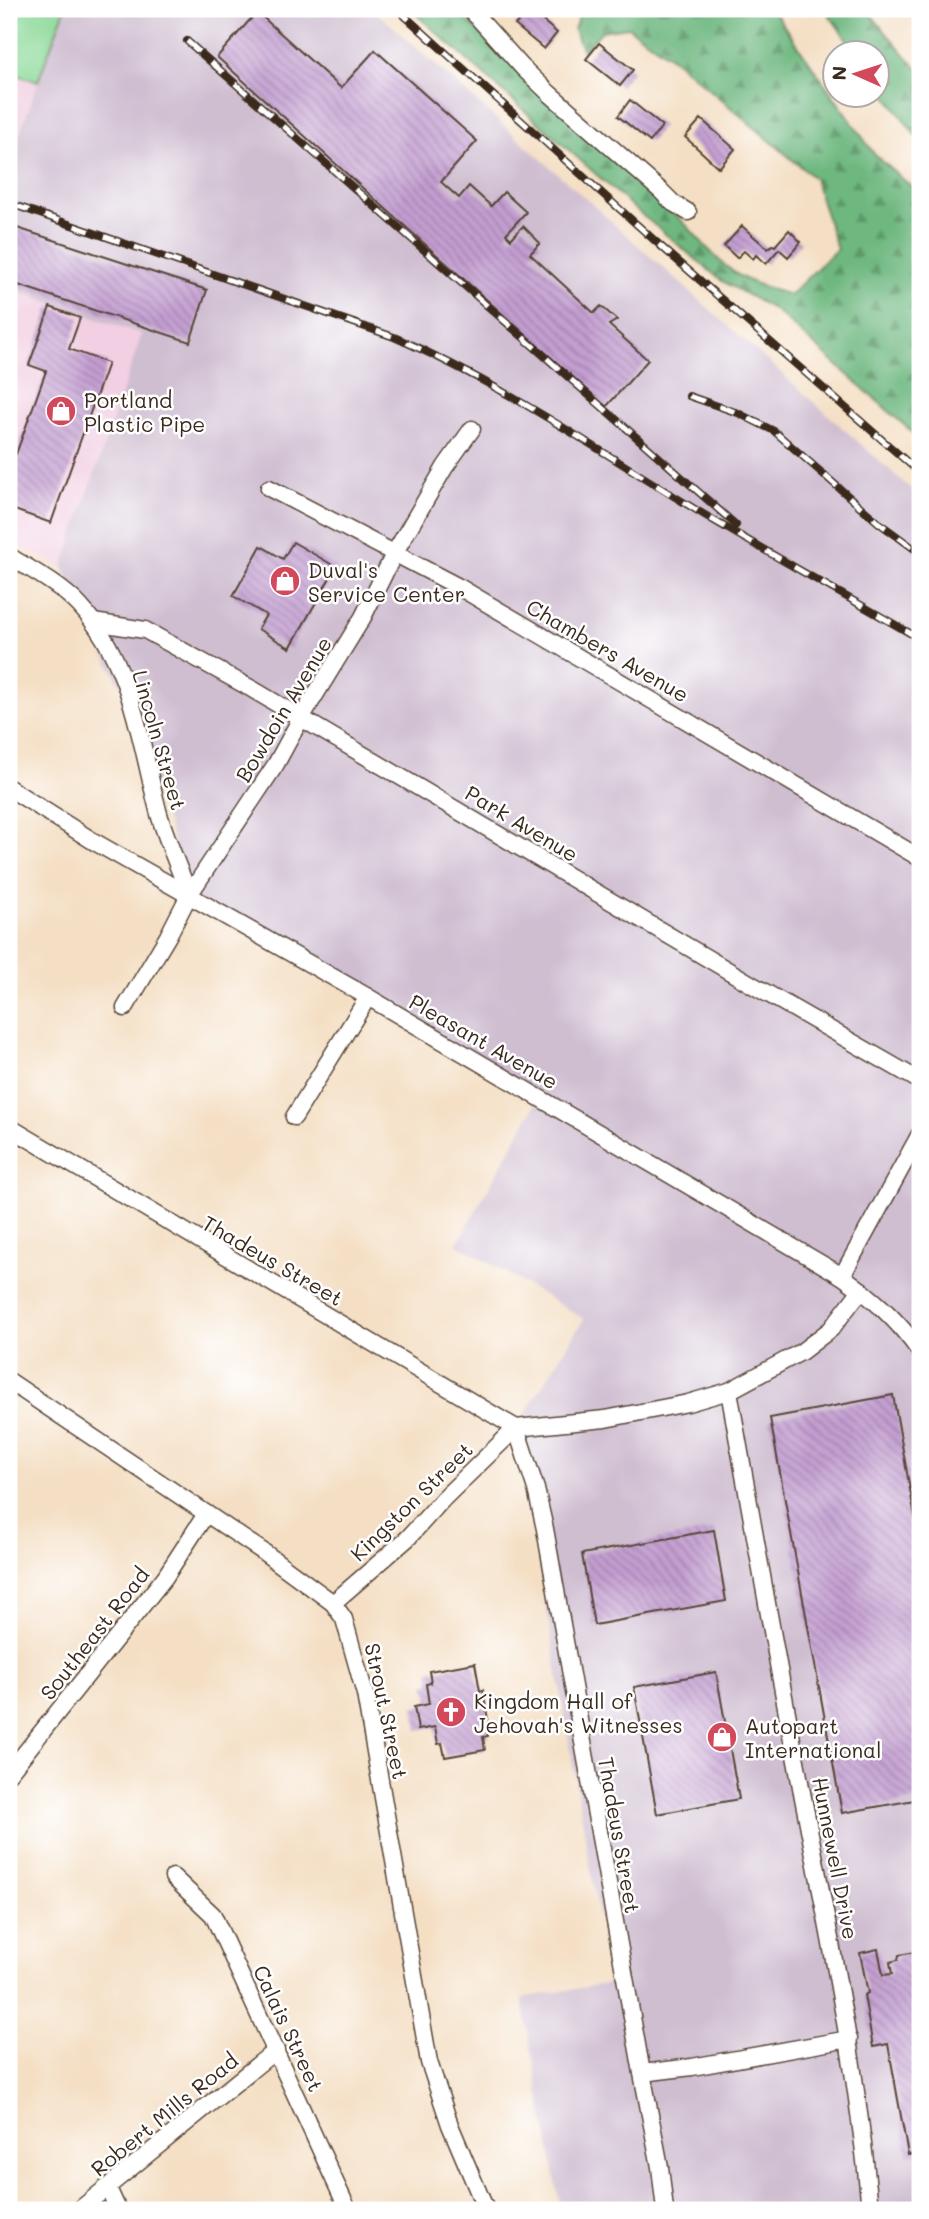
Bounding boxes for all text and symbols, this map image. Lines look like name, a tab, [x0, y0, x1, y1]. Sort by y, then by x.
north arrow	[820, 38, 890, 108]
text: N	[826, 65, 851, 81]
place label: Portland Plastic Pipe	[84, 386, 205, 437]
shop icon: Portland Plastic Pipe	[44, 394, 78, 428]
place label: Duval's Service Center	[308, 556, 465, 607]
shop icon: Duval's Service Center	[268, 564, 302, 598]
street label: Chambers Avenue	[522, 593, 694, 707]
street label: Bowdoin Avenue	[229, 631, 337, 787]
street label: Lincoln Street	[127, 667, 193, 813]
street label: Park Avenue	[461, 779, 583, 867]
street label: Pleasant Avenue	[405, 987, 563, 1095]
street label: Thadeus Street	[198, 1209, 348, 1311]
street label: Kingston Street	[344, 1436, 478, 1566]
street label: Southeast Road	[34, 1561, 154, 1705]
street label: Strout Street	[359, 1641, 415, 1781]
place label: Kingdom Hall of Jehovah's Witnesses	[474, 1687, 683, 1738]
church icon: Kingdom Hall of Jehovah's Witnesses	[434, 1695, 468, 1729]
place label: Autopart International	[745, 1712, 881, 1763]
shop icon: Autopart International	[705, 1720, 739, 1754]
street label: Thadeus Street	[593, 1755, 647, 1915]
street label: Hunnewell Drive	[807, 1775, 865, 1941]
street label: Calais Street	[248, 1960, 330, 2096]
street label: Robert Mills Road	[85, 2046, 243, 2182]

